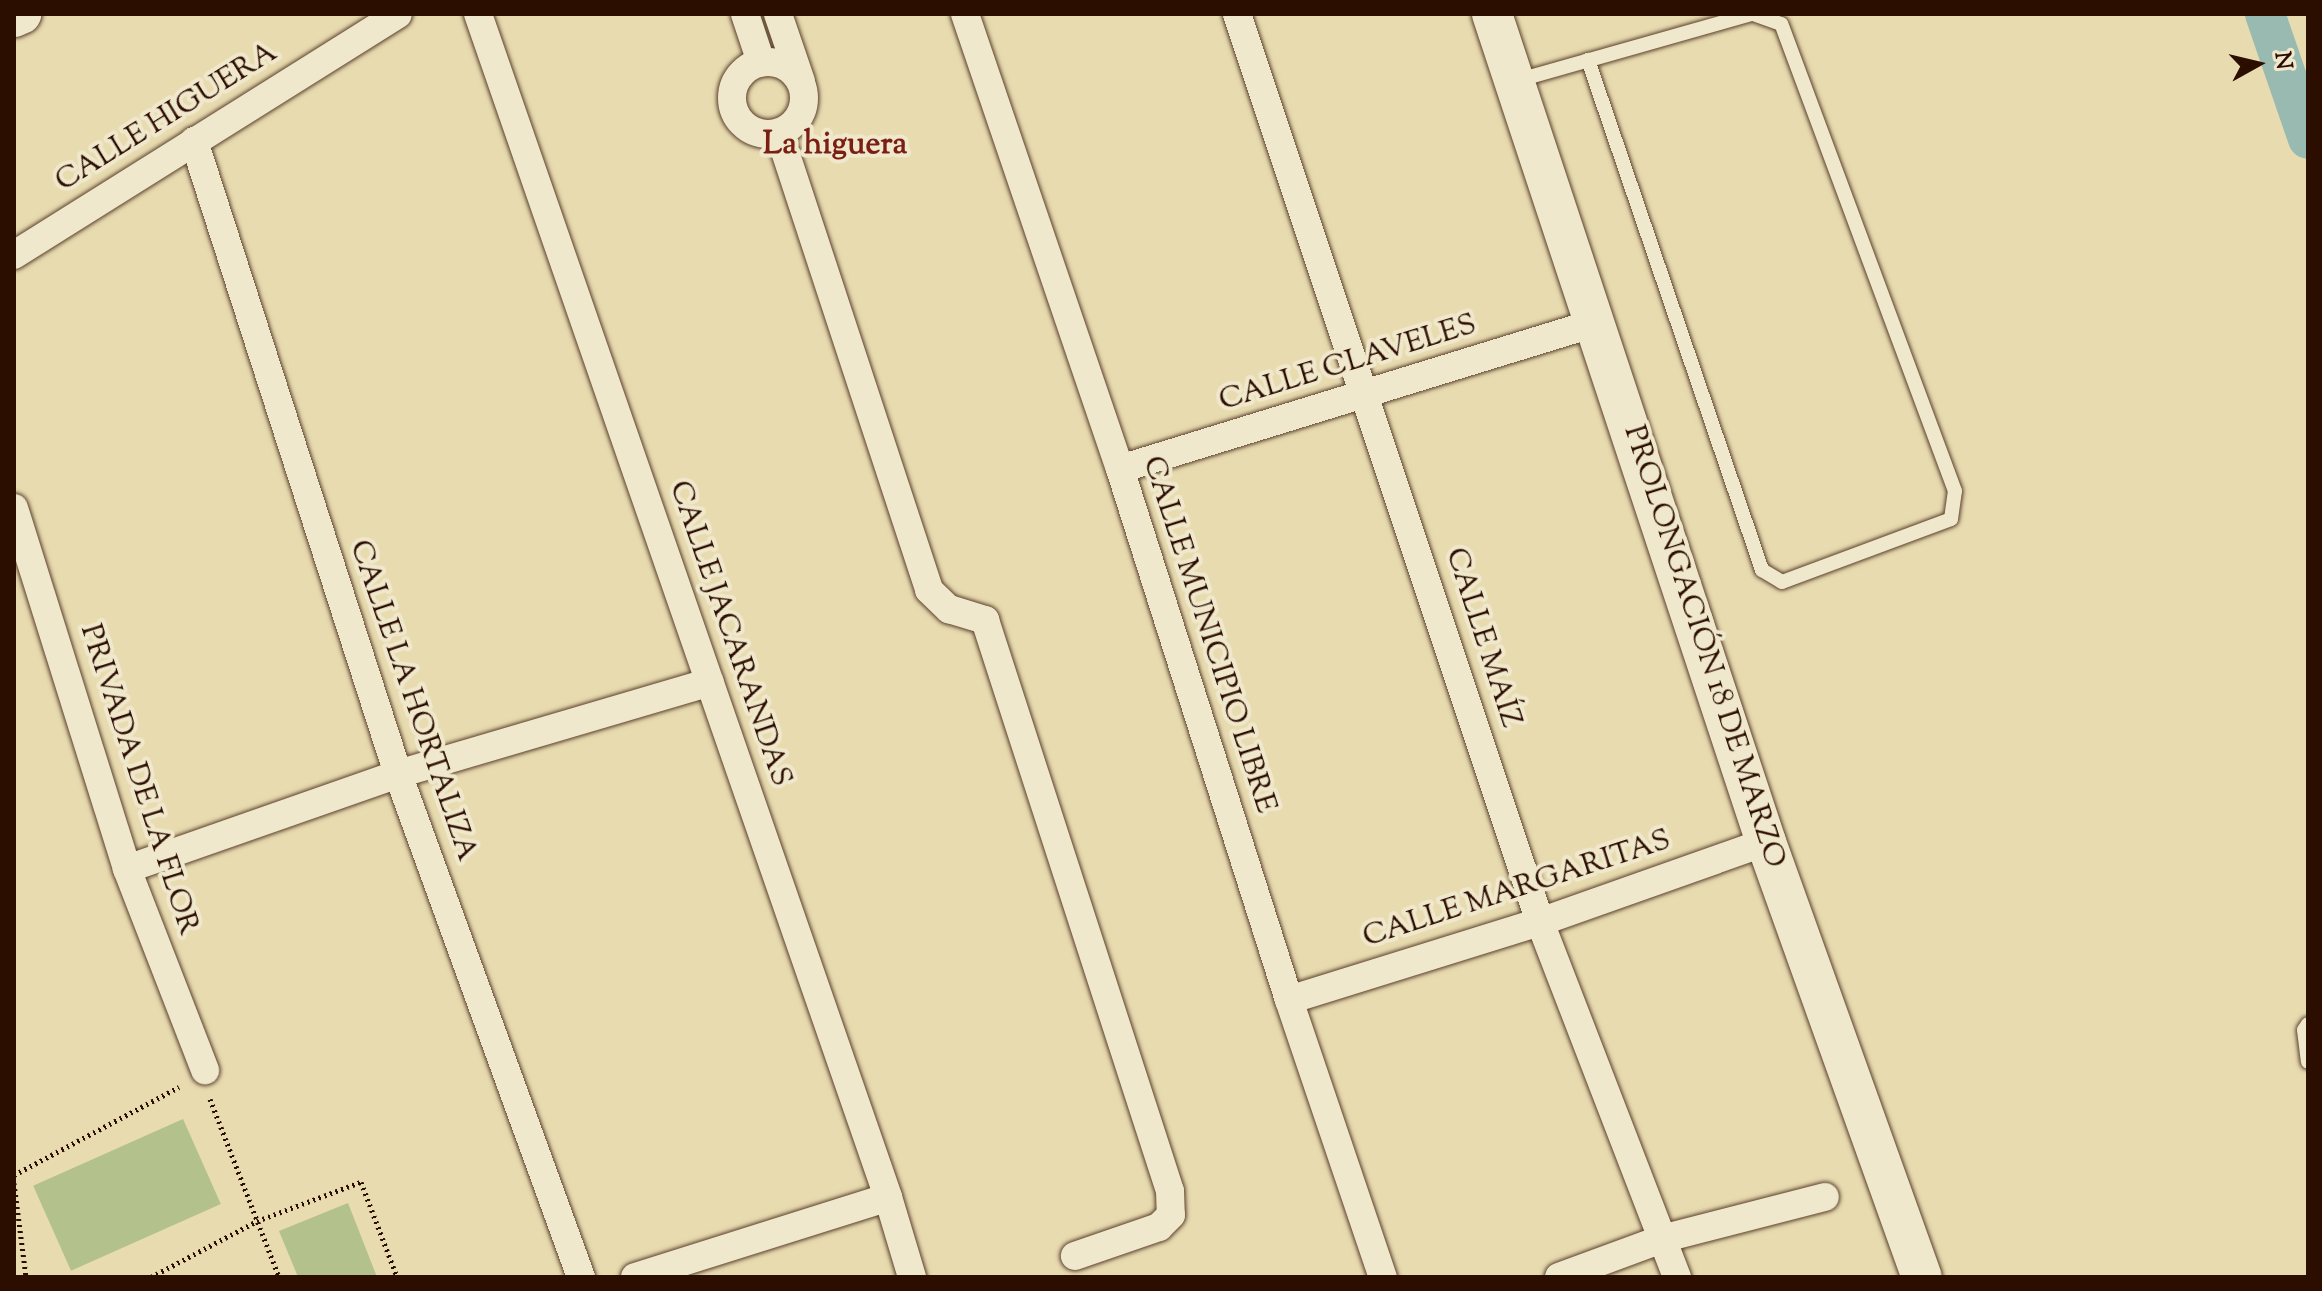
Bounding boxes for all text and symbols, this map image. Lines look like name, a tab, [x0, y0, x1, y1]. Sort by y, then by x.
north arrow	[2218, 24, 2298, 104]
street label: CALLE HIGUERA	[50, 35, 284, 201]
text: N	[2265, 50, 2299, 72]
district label: La higuera	[763, 126, 907, 164]
street label: CALLE CLAVELES	[1215, 308, 1481, 420]
street label: PROLONGACIÓN 18 DE MARZO	[1614, 421, 1792, 873]
street label: CALLE MUNICIPIO LIBRE	[1133, 452, 1283, 818]
street label: CALLE JACARANDAS	[660, 477, 798, 791]
street label: CALLE LA HORTALIZA	[340, 536, 484, 866]
street label: CALLE MAÍZ	[1436, 544, 1528, 732]
street label: PRIVADA DE LA FLOR	[71, 620, 205, 940]
street label: CALLE MARGARITAS	[1359, 823, 1675, 957]

